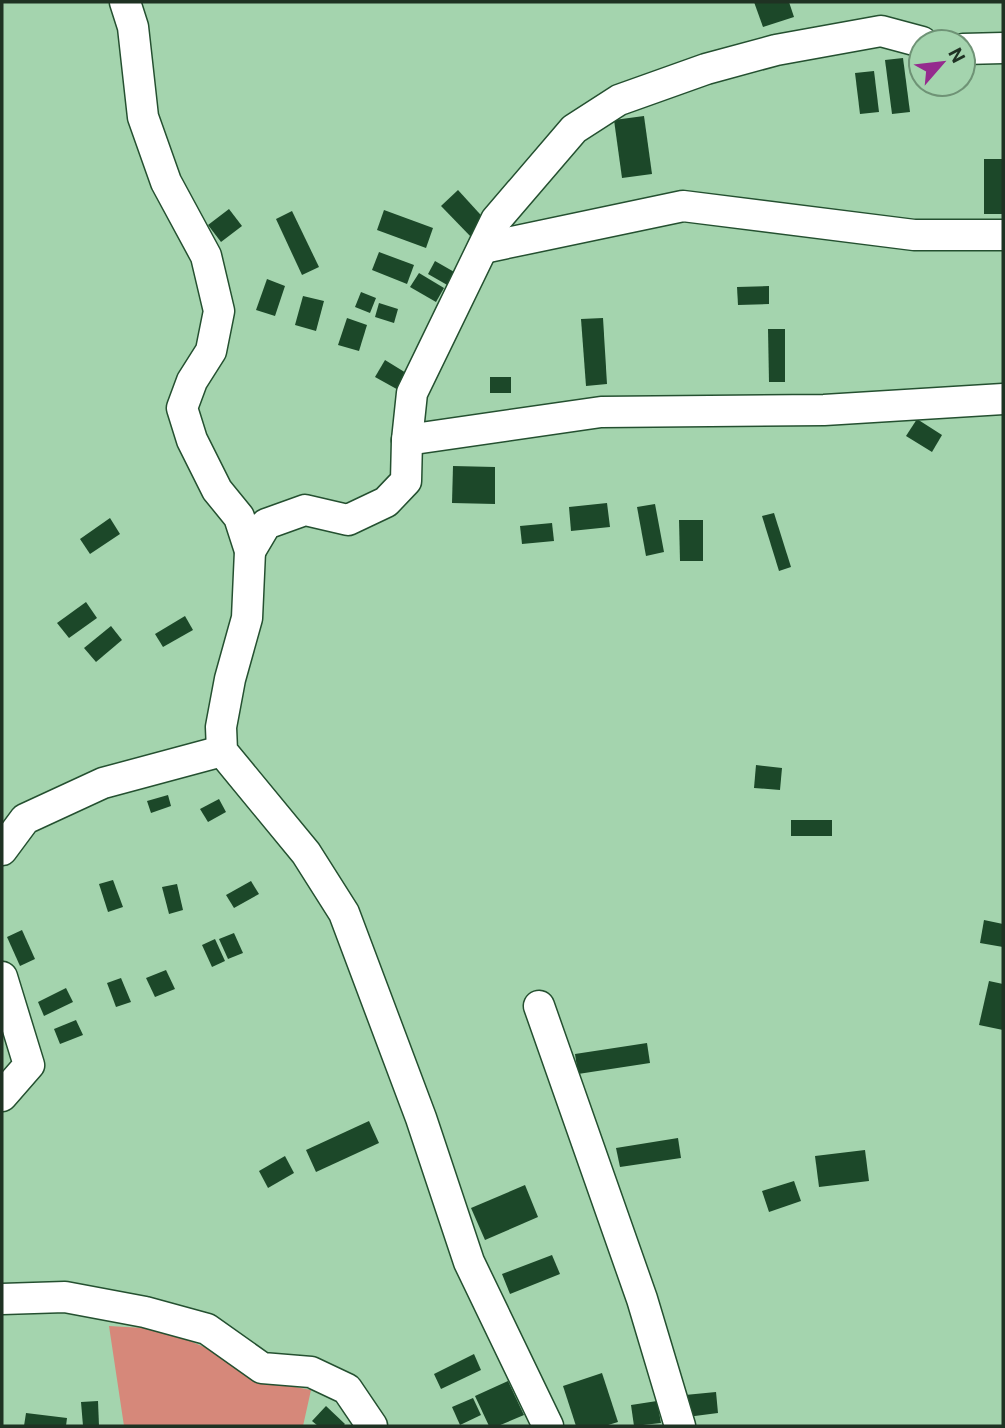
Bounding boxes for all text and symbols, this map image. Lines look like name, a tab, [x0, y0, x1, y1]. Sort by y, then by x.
north arrow	[907, 28, 977, 98]
text: N	[943, 44, 970, 67]

